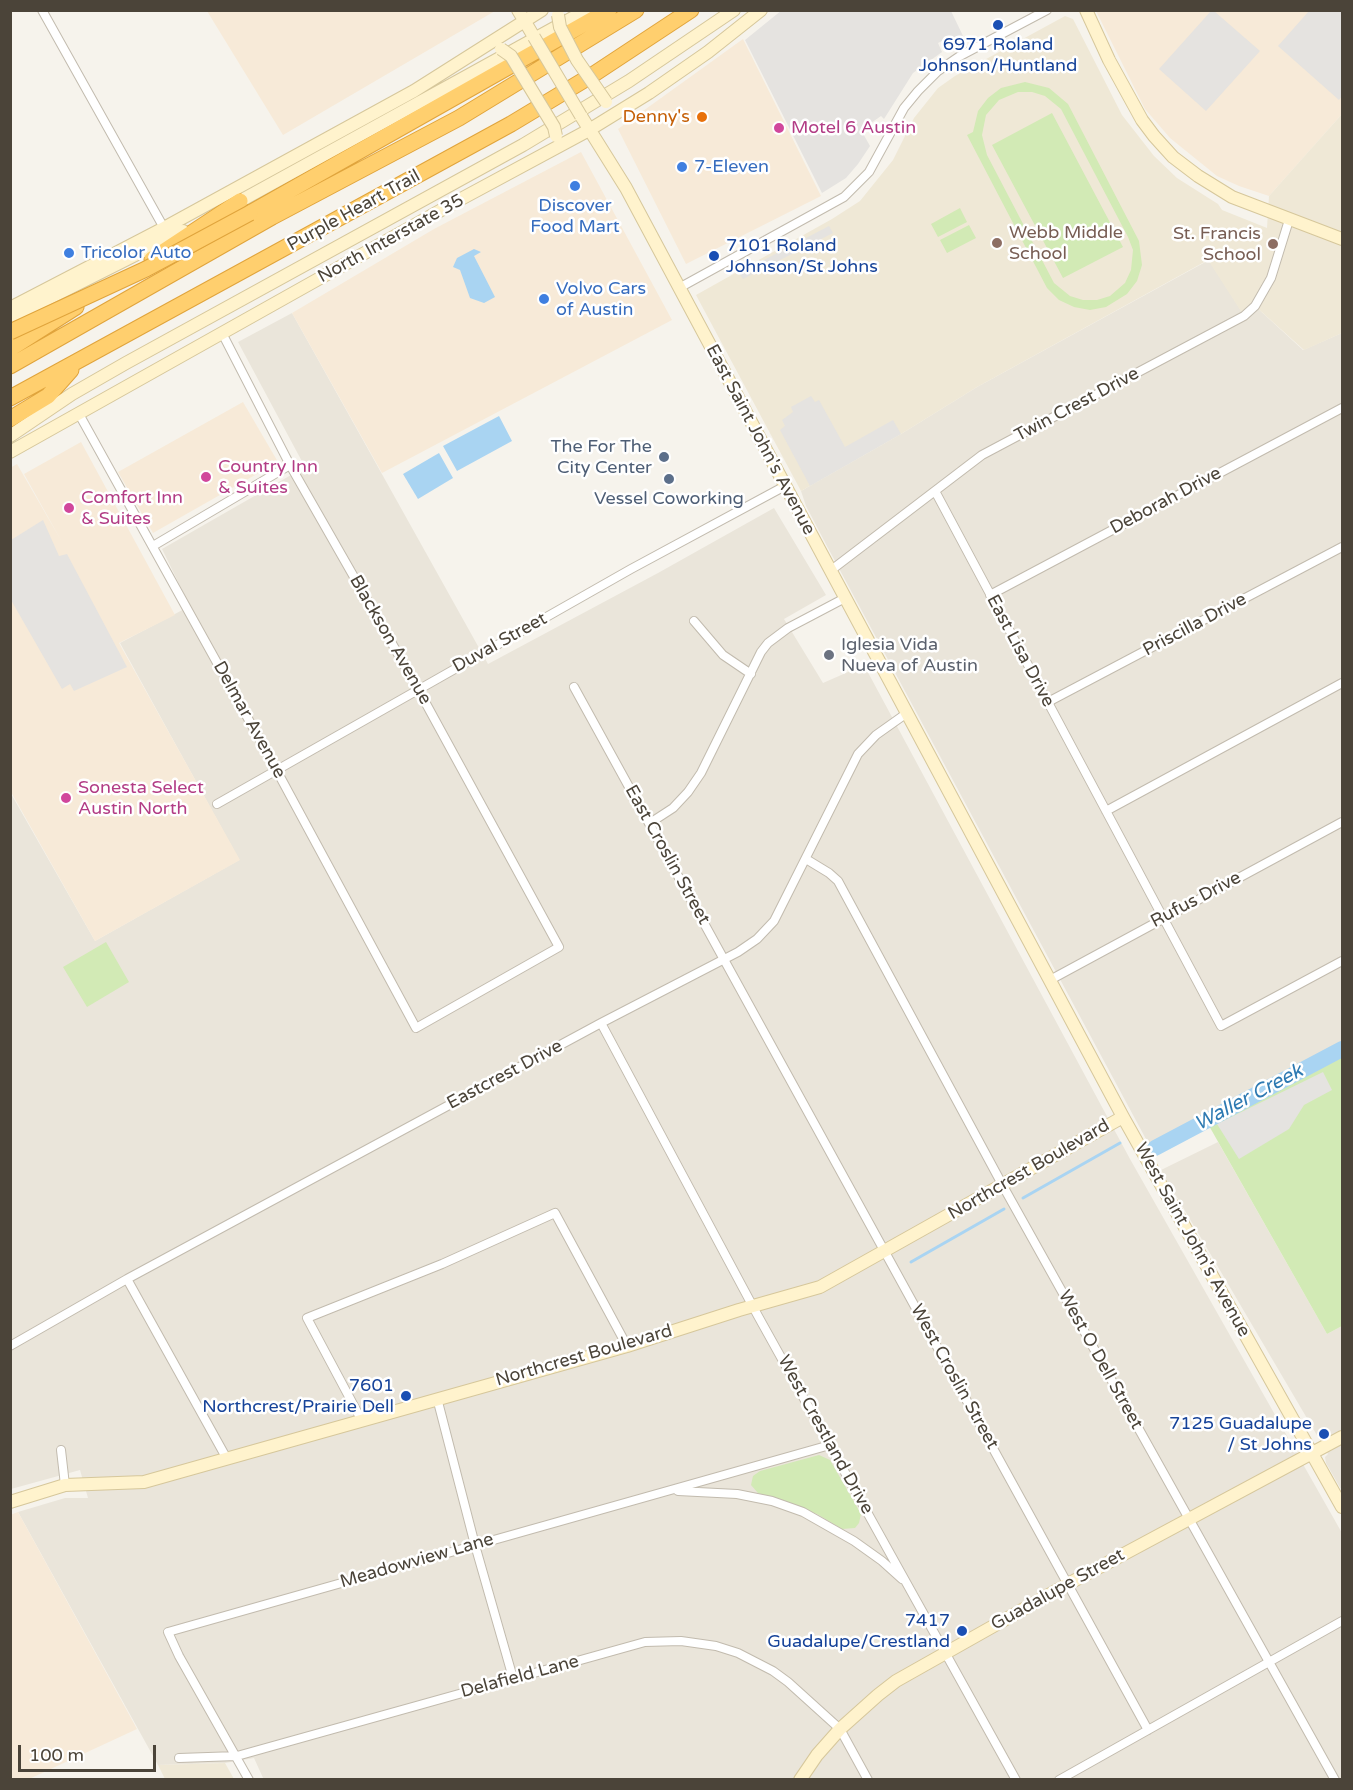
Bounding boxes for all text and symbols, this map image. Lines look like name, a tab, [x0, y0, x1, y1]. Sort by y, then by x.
marker: 6971 Roland Johnson/Huntland	[991, 18, 1005, 32]
place label: 6971 Roland Johnson/Huntland	[919, 34, 1077, 76]
place label: Denny's	[623, 106, 690, 128]
marker: Denny's	[695, 110, 709, 124]
place label: Motel 6 Austin	[791, 117, 916, 139]
marker: Motel 6 Austin	[772, 121, 786, 135]
place label: 7-Eleven	[694, 156, 769, 178]
marker: 7-Eleven	[675, 160, 689, 174]
street label: Purple Heart Trail	[284, 166, 424, 256]
marker: Discover Food Mart	[568, 179, 582, 193]
street label: North Interstate 35	[314, 190, 468, 288]
place label: Discover Food Mart	[530, 195, 620, 238]
place label: Webb Middle School	[1009, 222, 1123, 264]
place label: St. Francis School	[1173, 223, 1261, 266]
place label: 7101 Roland Johnson/St Johns	[726, 235, 878, 278]
marker: Webb Middle School	[990, 236, 1004, 250]
marker: St. Francis School	[1266, 237, 1280, 251]
place label: Tricolor Auto	[81, 242, 192, 264]
marker: Tricolor Auto	[62, 246, 76, 260]
marker: 7101 Roland Johnson/St Johns	[707, 249, 721, 263]
place label: Volvo Cars of Austin	[556, 278, 646, 320]
marker: Volvo Cars of Austin	[537, 292, 551, 306]
street label: East Saint John's Avenue	[701, 341, 819, 539]
street label: Twin Crest Drive	[1011, 363, 1143, 447]
place label: The For The City Center	[551, 436, 652, 478]
marker: The For The City Center	[657, 450, 671, 464]
place label: Country Inn & Suites	[218, 456, 318, 498]
street label: Deborah Drive	[1107, 463, 1225, 539]
marker: Country Inn & Suites	[199, 470, 213, 484]
marker: Vessel Coworking	[662, 472, 676, 486]
place label: Comfort Inn & Suites	[81, 487, 183, 530]
place label: Vessel Coworking	[594, 488, 744, 510]
marker: Comfort Inn & Suites	[62, 501, 76, 515]
street label: Blackson Avenue	[344, 571, 436, 709]
street label: Priscilla Drive	[1140, 589, 1250, 661]
street label: East Lisa Drive	[981, 591, 1059, 711]
street label: Duval Street	[449, 608, 551, 678]
place label: Iglesia Vida Nueva of Austin	[841, 634, 978, 676]
marker: Iglesia Vida Nueva of Austin	[822, 648, 836, 662]
street label: Delmar Avenue	[208, 658, 290, 782]
place label: Sonesta Select Austin North	[78, 777, 204, 820]
street label: East Croslin Street	[620, 781, 714, 929]
marker: Sonesta Select Austin North	[59, 791, 73, 805]
street label: Rufus Drive	[1147, 867, 1245, 933]
street label: Eastcrest Drive	[444, 1035, 566, 1115]
water label: Waller Creek	[1191, 1059, 1307, 1137]
street label: Northcrest Boulevard	[944, 1115, 1114, 1225]
street label: West Saint John's Avenue	[1130, 1139, 1254, 1341]
street label: West O Dell Street	[1053, 1287, 1147, 1433]
street label: West Croslin Street	[905, 1301, 1003, 1453]
street label: Northcrest Boulevard	[493, 1320, 675, 1392]
street label: West Crestland Drive	[772, 1352, 878, 1518]
place label: 7601 Northcrest/Prairie Dell	[202, 1375, 394, 1418]
marker: 7601 Northcrest/Prairie Dell	[399, 1389, 413, 1403]
place label: 7125 Guadalupe / St Johns	[1169, 1413, 1312, 1456]
marker: 7125 Guadalupe / St Johns	[1317, 1427, 1331, 1441]
street label: Meadowview Lane	[338, 1529, 496, 1593]
street label: Guadalupe Street	[987, 1544, 1129, 1636]
place label: 7417 Guadalupe/Crestland	[767, 1610, 950, 1652]
marker: 7417 Guadalupe/Crestland	[955, 1624, 969, 1638]
street label: Delafield Lane	[459, 1651, 581, 1703]
scale bar	[21, 1733, 159, 1771]
text: 100 m	[29, 1744, 84, 1766]

